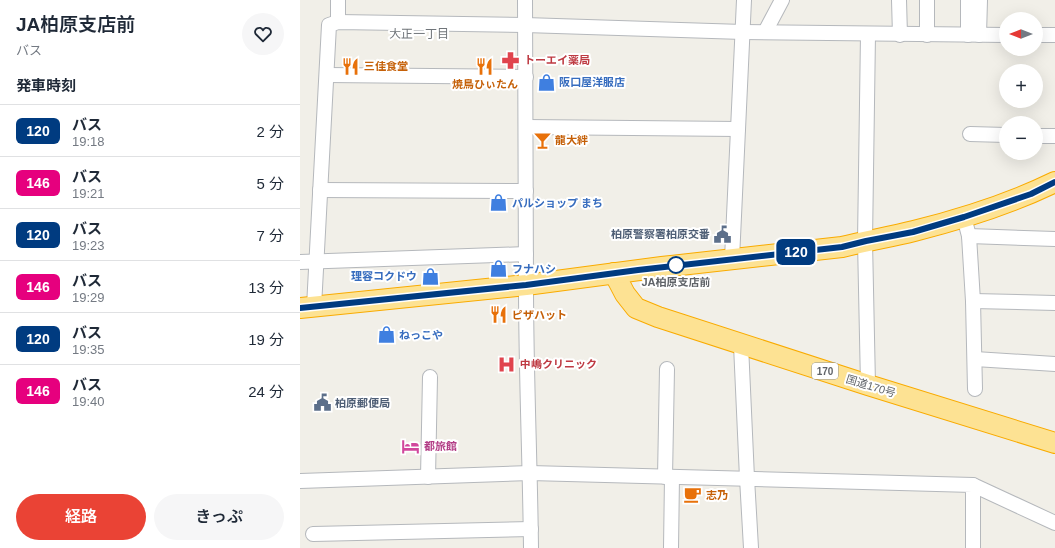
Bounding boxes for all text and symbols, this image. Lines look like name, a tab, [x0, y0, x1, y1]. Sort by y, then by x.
north arrow	[999, 12, 1043, 56]
map controls	[999, 12, 1043, 160]
button: heart	[242, 13, 284, 55]
text: JA柏原支店前	[16, 14, 135, 35]
district label: 大正一丁目	[389, 27, 449, 41]
text: バス	[16, 43, 42, 58]
pharmacy icon: トーエイ薬局	[501, 50, 521, 70]
place label: トーエイ薬局	[524, 54, 590, 66]
restaurant icon: 三佳食堂	[341, 56, 361, 76]
restaurant icon: 焼鳥ひぃたん	[475, 56, 495, 76]
place label: 三佳食堂	[364, 60, 408, 72]
button: +	[999, 64, 1043, 108]
shop icon: 阪口屋洋服店	[536, 72, 556, 92]
place label: 阪口屋洋服店	[559, 76, 625, 88]
text: 発車時刻	[16, 77, 76, 94]
place label: 焼鳥ひぃたん	[452, 78, 518, 90]
text: バス	[72, 116, 102, 133]
button: −	[999, 116, 1043, 160]
text: 120	[26, 123, 50, 139]
text: 2 分	[256, 123, 284, 140]
bar icon: 龍大絆	[532, 130, 552, 150]
text: 19:18	[72, 134, 105, 149]
place label: 龍大絆	[555, 134, 588, 146]
text: バス	[72, 168, 102, 185]
text: 146	[26, 175, 50, 191]
text: 5 分	[256, 175, 284, 192]
text: 19:21	[72, 186, 105, 201]
shop icon: パルショップ まち	[489, 193, 509, 213]
place label: パルショップ まち	[512, 197, 603, 209]
text: バス	[72, 220, 102, 237]
public building icon: 柏原警察署柏原交番	[713, 224, 733, 244]
text: 120	[26, 227, 50, 243]
text: 7 分	[256, 227, 284, 244]
place label: 柏原警察署柏原交番	[611, 228, 710, 240]
text: 19:23	[72, 238, 105, 253]
line badge: 120	[773, 239, 819, 265]
text: 120	[784, 244, 808, 260]
marker: JA柏原支店前	[667, 256, 685, 274]
shop icon: フナハシ	[489, 259, 509, 279]
place label: フナハシ	[512, 263, 556, 275]
shop icon: 理容コクドウ	[420, 266, 440, 286]
place label: 理容コクドウ	[351, 270, 417, 282]
text: バス	[72, 272, 102, 289]
place label: JA柏原支店前	[641, 276, 711, 288]
text: 146	[26, 279, 50, 295]
text: 13 分	[248, 279, 284, 296]
text: 19:29	[72, 290, 105, 305]
restaurant icon: ピザハット	[489, 305, 509, 325]
place label: ピザハット	[512, 309, 567, 321]
text: バス	[72, 324, 102, 341]
shop icon: ねっこや	[376, 325, 396, 345]
place label: ねっこや	[399, 329, 443, 341]
text: 120	[26, 331, 50, 347]
text: 19 分	[248, 331, 284, 348]
text: 19:35	[72, 342, 105, 357]
hospital icon: 中嶋クリニック	[497, 354, 517, 374]
place label: 中嶋クリニック	[520, 358, 597, 370]
road number: 170	[812, 363, 838, 379]
street label: 国道170号	[845, 373, 897, 399]
text: バス	[72, 376, 102, 393]
text: 146	[26, 383, 50, 399]
text: 24 分	[248, 383, 284, 400]
public building icon: 柏原郵便局	[312, 393, 332, 413]
text: 19:40	[72, 394, 105, 409]
place label: 柏原郵便局	[335, 397, 390, 409]
hotel icon: 都旅館	[401, 436, 421, 456]
place label: 都旅館	[424, 440, 457, 452]
cafe icon: 志乃	[683, 485, 703, 505]
place label: 志乃	[706, 489, 728, 501]
button: 経路	[16, 494, 146, 540]
button: きっぷ	[154, 494, 284, 540]

